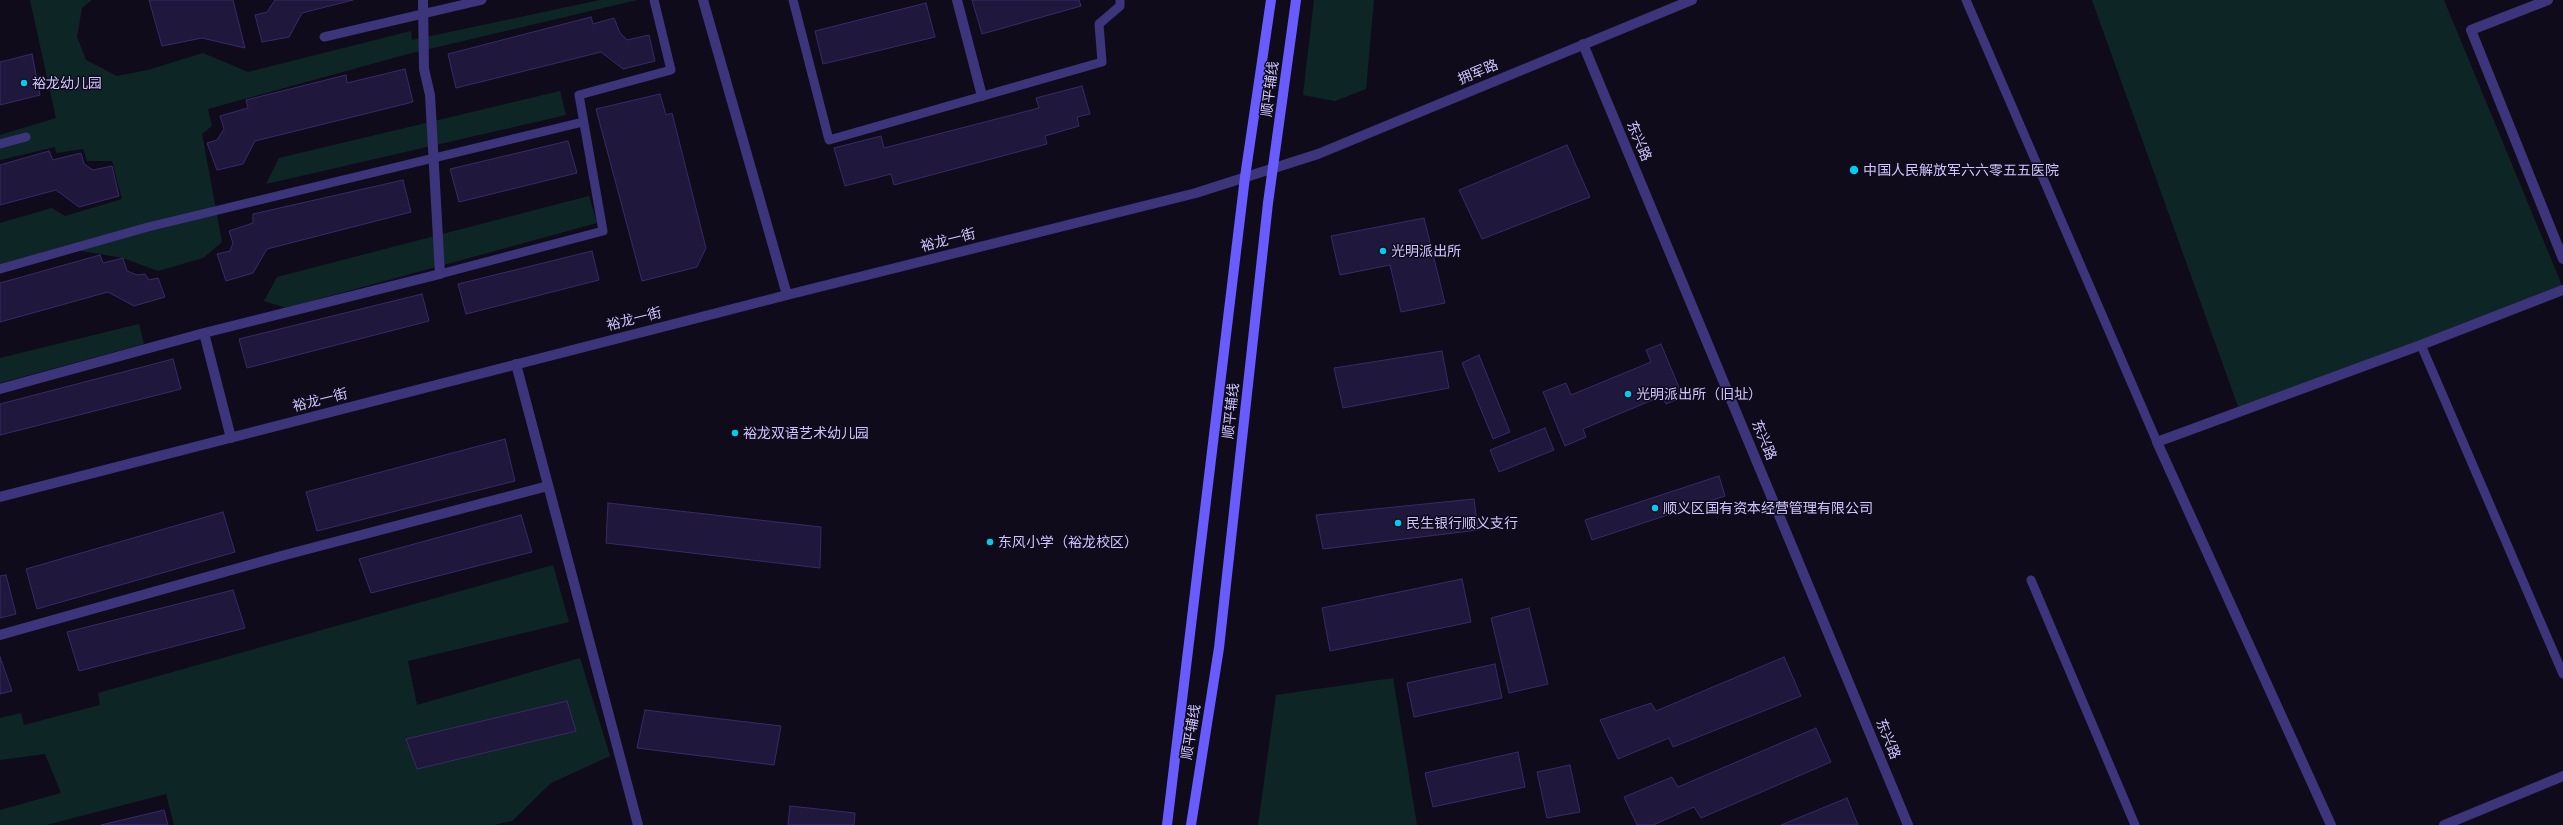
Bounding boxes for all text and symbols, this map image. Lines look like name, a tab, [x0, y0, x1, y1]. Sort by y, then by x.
street label: 拥军路	[1455, 56, 1501, 88]
street label: 顺平辅线	[1258, 60, 1282, 118]
place label: 裕龙幼儿园	[32, 75, 102, 91]
marker: 裕龙幼儿园	[19, 78, 29, 88]
street label: 东兴路	[1623, 118, 1655, 164]
place label: 中国人民解放军六六零五五医院	[1863, 162, 2059, 178]
marker: 中国人民解放军六六零五五医院	[1848, 164, 1860, 176]
street label: 裕龙一街	[919, 225, 977, 255]
place label: 光明派出所	[1391, 243, 1461, 259]
marker: 光明派出所	[1378, 246, 1388, 256]
street label: 裕龙一街	[605, 304, 663, 334]
street label: 顺平辅线	[1220, 382, 1242, 440]
street label: 裕龙一街	[291, 385, 349, 415]
place label: 光明派出所（旧址）	[1636, 386, 1762, 402]
marker: 光明派出所（旧址）	[1623, 389, 1633, 399]
street label: 东兴路	[1748, 417, 1780, 463]
place label: 裕龙双语艺术幼儿园	[743, 425, 869, 441]
marker: 裕龙双语艺术幼儿园	[730, 428, 740, 438]
place label: 顺义区国有资本经营管理有限公司	[1663, 500, 1873, 516]
marker: 顺义区国有资本经营管理有限公司	[1650, 503, 1660, 513]
place label: 民生银行顺义支行	[1406, 515, 1518, 531]
marker: 民生银行顺义支行	[1393, 518, 1403, 528]
place label: 东风小学（裕龙校区）	[998, 534, 1138, 550]
marker: 东风小学（裕龙校区）	[985, 537, 995, 547]
street label: 顺平辅线	[1178, 703, 1204, 761]
street label: 东兴路	[1872, 716, 1904, 762]

